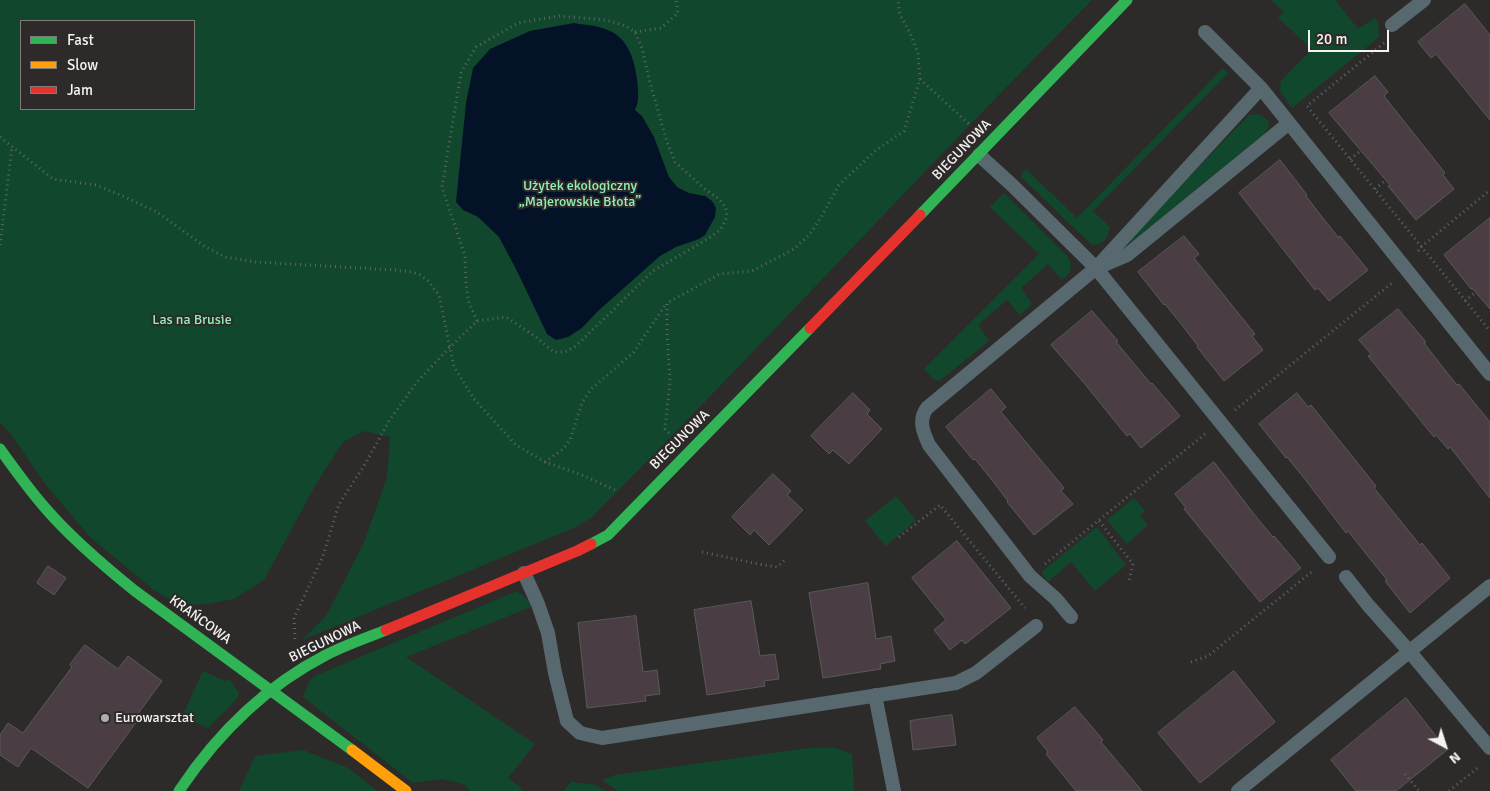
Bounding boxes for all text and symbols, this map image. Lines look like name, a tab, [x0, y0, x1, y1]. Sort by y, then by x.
legend	[20, 20, 195, 110]
scale bar	[1310, 20, 1391, 52]
text: 20 m	[1316, 30, 1347, 48]
text: Fast	[67, 31, 94, 49]
text: Slow	[67, 56, 98, 74]
text: Jam	[67, 81, 93, 99]
street label: BIEGUNOWA	[929, 116, 995, 184]
park label: Użytek ekologiczny „Majerowskie Błota”	[519, 178, 641, 210]
park label: Las na Brusie	[152, 312, 232, 328]
street label: BIEGUNOWA	[647, 407, 713, 473]
street label: KRAŃCOWA	[166, 592, 234, 648]
street label: BIEGUNOWA	[286, 617, 364, 667]
place label: Eurowarsztat	[115, 710, 194, 726]
marker: Eurowarsztat	[99, 712, 111, 724]
north arrow	[1420, 721, 1470, 771]
text: N	[1446, 748, 1464, 768]

